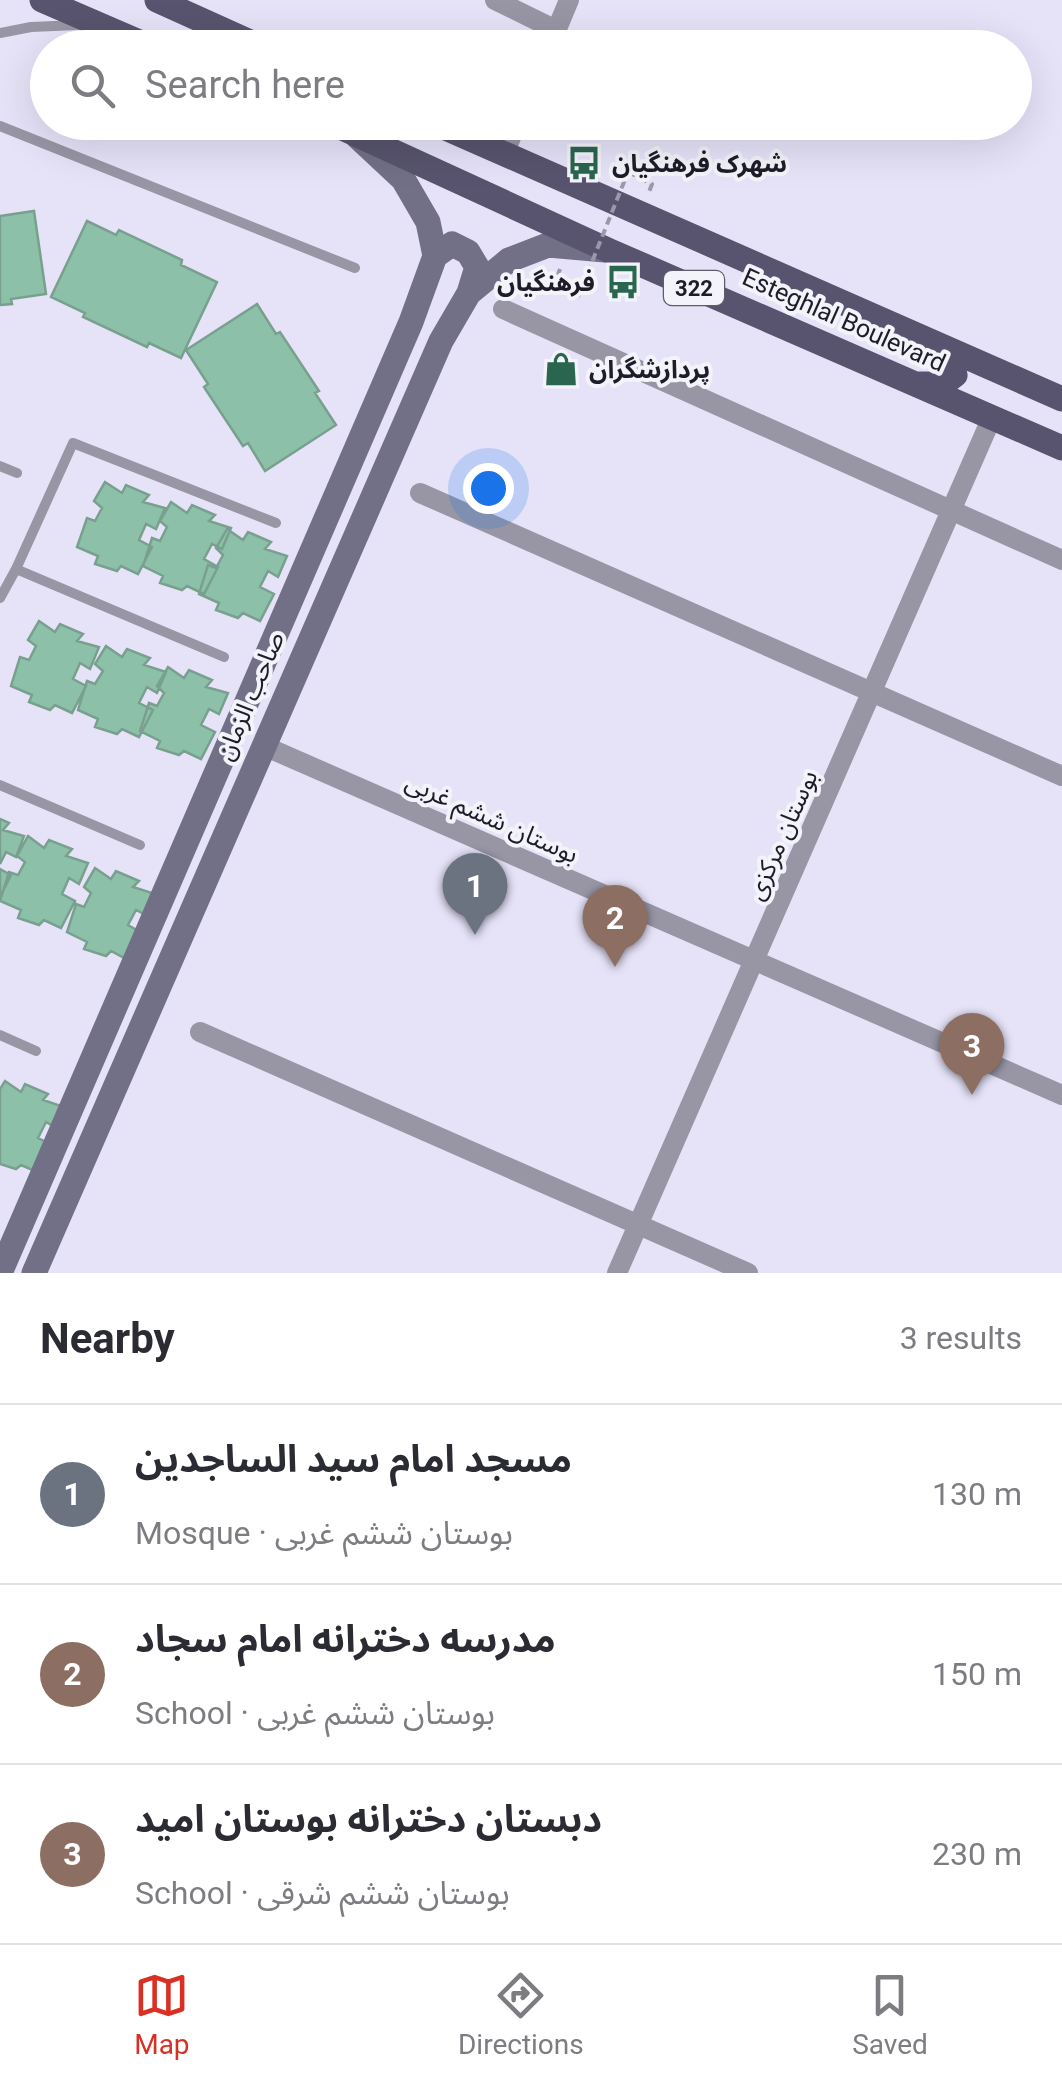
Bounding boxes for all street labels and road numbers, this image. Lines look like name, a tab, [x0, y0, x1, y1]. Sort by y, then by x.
street label: Esteghlal Boulevard	[738, 262, 950, 378]
road number: 322	[664, 271, 724, 305]
street label: صاحب الزمان	[210, 627, 290, 765]
street label: بوستان مرکزی	[740, 765, 824, 905]
street label: بوستان ششم غربی	[399, 767, 583, 874]

